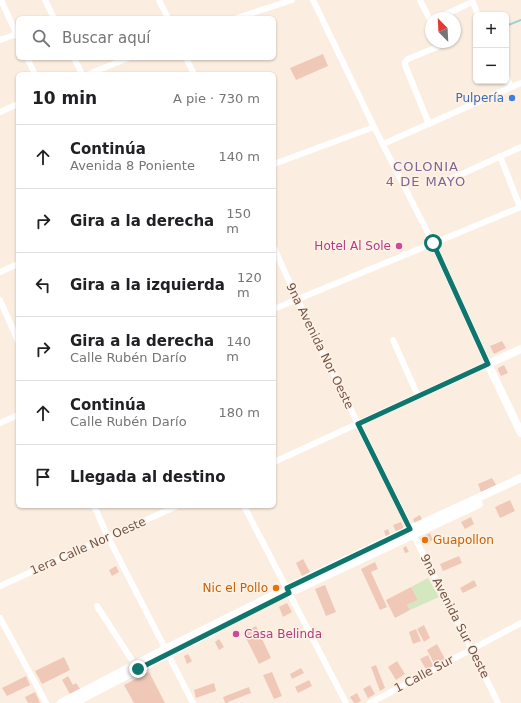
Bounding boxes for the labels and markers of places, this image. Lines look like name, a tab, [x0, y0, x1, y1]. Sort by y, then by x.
place label: Pulpería	[455, 91, 504, 105]
marker: Pulpería	[507, 93, 517, 103]
place label: Hotel Al Sole	[314, 239, 391, 253]
marker: Hotel Al Sole	[394, 241, 404, 251]
place label: Guapollon	[433, 533, 494, 547]
marker: Guapollon	[420, 535, 430, 545]
place label: Nic el Pollo	[203, 581, 268, 595]
marker: Nic el Pollo	[271, 583, 281, 593]
place label: Casa Belinda	[244, 627, 322, 641]
marker: Casa Belinda	[231, 629, 241, 639]

